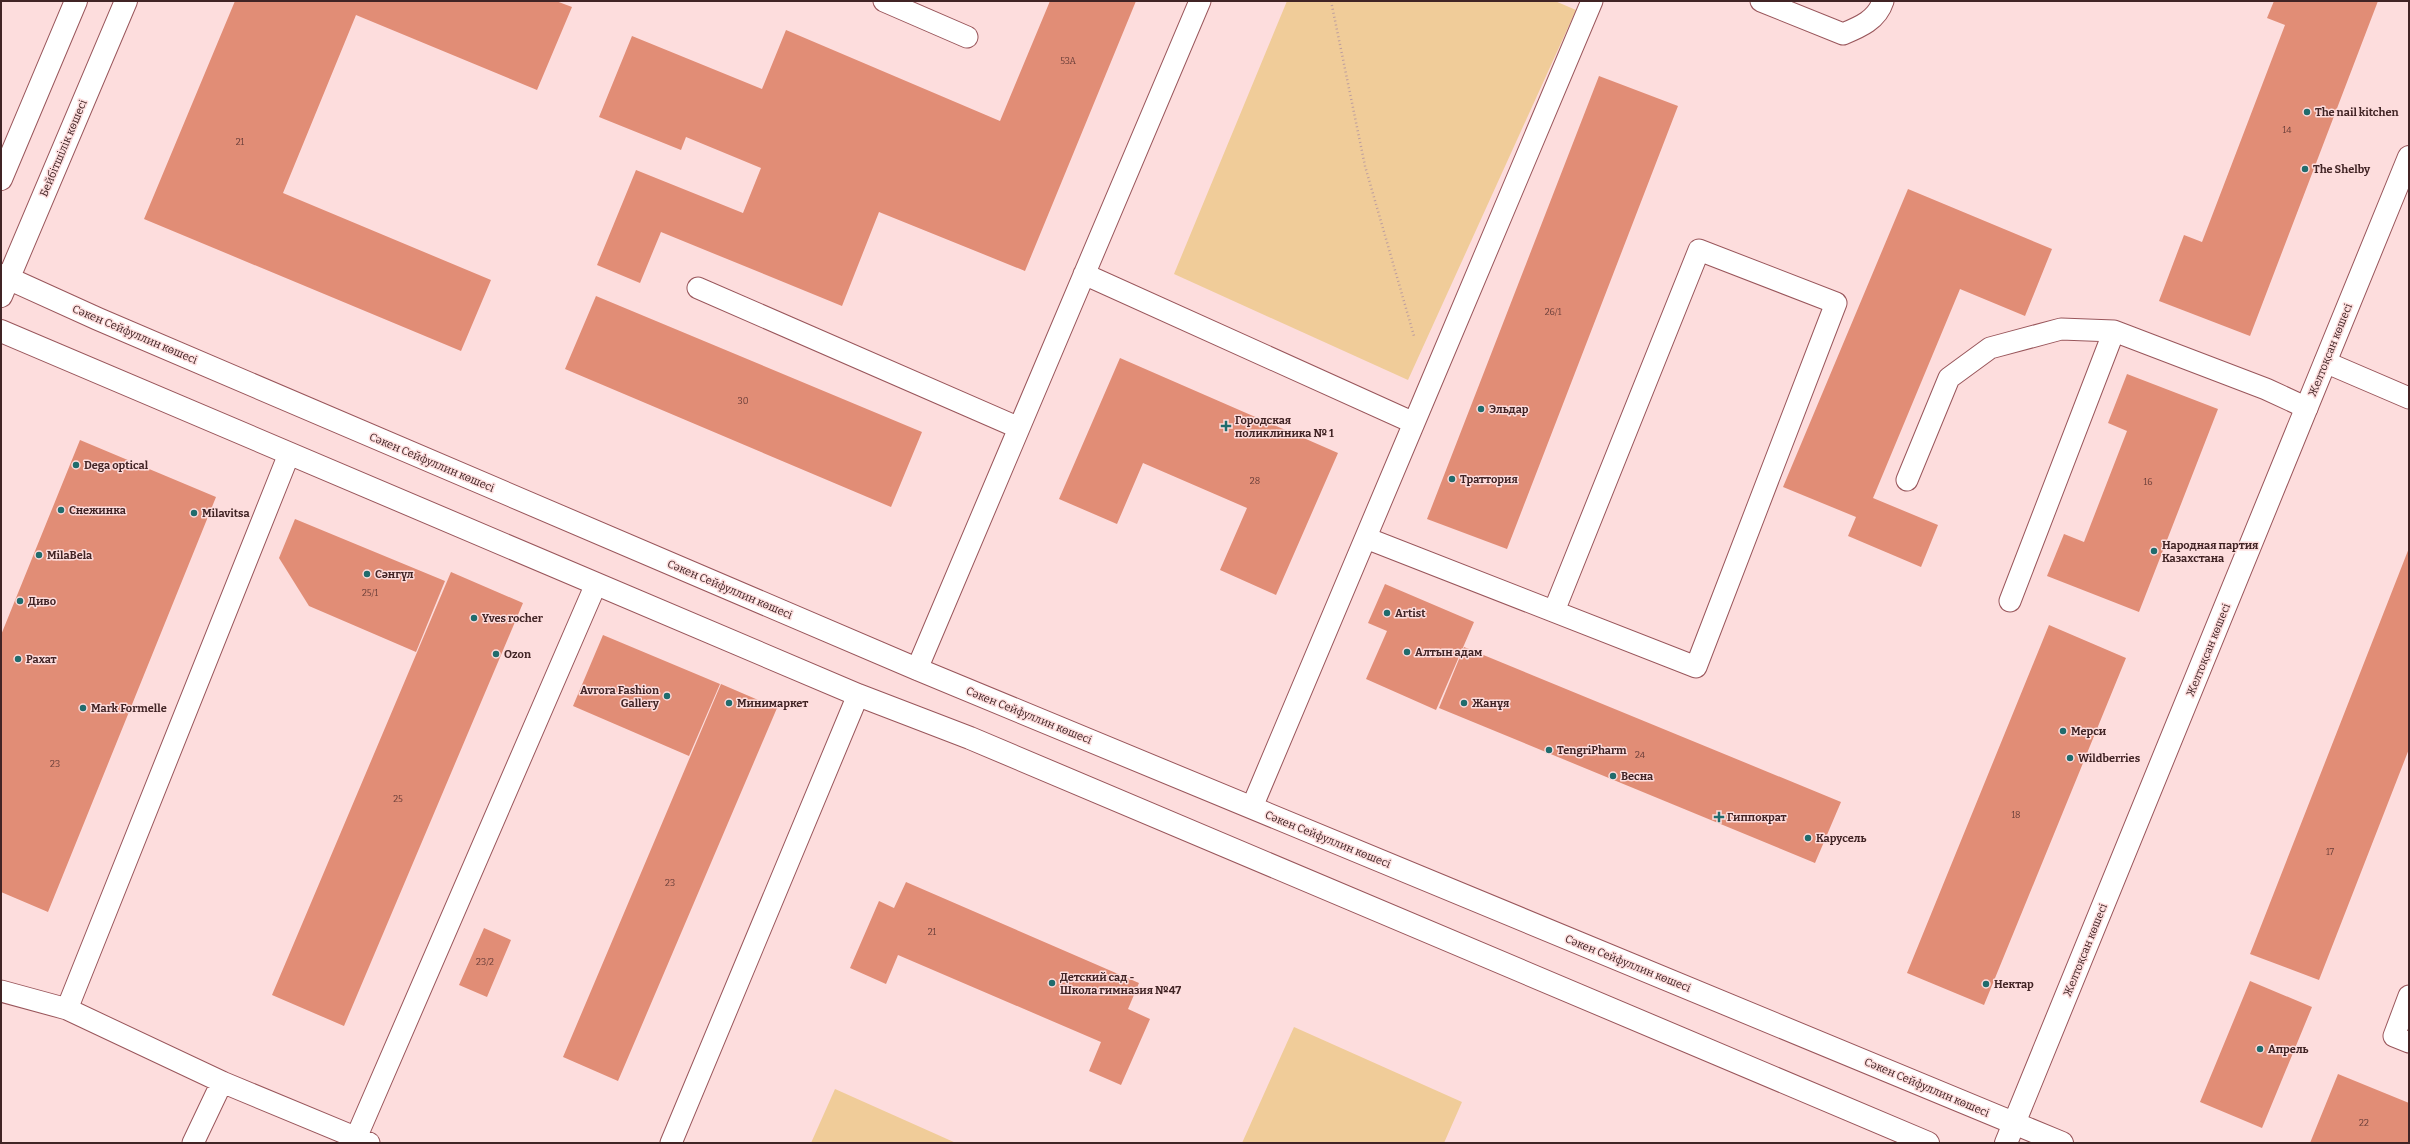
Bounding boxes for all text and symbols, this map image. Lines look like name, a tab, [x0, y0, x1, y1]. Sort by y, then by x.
house number: 53А	[1060, 56, 1076, 66]
street label: Бейбітшілік көшесі	[37, 97, 90, 199]
place label: The nail kitchen	[2315, 106, 2399, 119]
marker: The nail kitchen	[2302, 107, 2312, 117]
house number: 14	[2283, 125, 2292, 135]
house number: 21	[236, 137, 245, 147]
place label: The Shelby	[2313, 163, 2371, 176]
marker: The Shelby	[2300, 164, 2310, 174]
street label: Желтоқсан көшесі	[2306, 301, 2355, 399]
street label: Сәкен Сейфуллин көшесі	[70, 302, 200, 367]
house number: 26/1	[1545, 307, 1562, 317]
house number: 30	[738, 396, 749, 406]
place label: Эльдар	[1489, 403, 1529, 416]
marker: Эльдар	[1476, 404, 1486, 414]
place label: Городская поликлиника № 1	[1235, 414, 1334, 440]
marker: Городская поликлиника № 1	[1220, 420, 1232, 432]
street label: Сәкен Сейфуллин көшесі	[367, 430, 497, 495]
place label: Dega optical	[84, 459, 149, 472]
marker: Dega optical	[71, 460, 81, 470]
place label: Траттория	[1460, 473, 1518, 486]
marker: Траттория	[1447, 474, 1457, 484]
house number: 28	[1250, 476, 1260, 486]
house number: 16	[2144, 477, 2152, 487]
place label: Снежинка	[69, 504, 127, 517]
marker: Снежинка	[56, 505, 66, 515]
place label: Milavitsa	[202, 507, 250, 520]
marker: Milavitsa	[189, 508, 199, 518]
place label: Народная партия Казахстана	[2162, 539, 2259, 565]
marker: Народная партия Казахстана	[2149, 546, 2159, 556]
place label: MilaBela	[47, 549, 93, 562]
marker: MilaBela	[34, 550, 44, 560]
street label: Сәкен Сейфуллин көшесі	[665, 557, 795, 622]
place label: Сәнгүл	[375, 568, 414, 581]
marker: Сәнгүл	[362, 569, 372, 579]
house number: 25/1	[362, 588, 378, 598]
place label: Диво	[28, 595, 56, 608]
marker: Диво	[15, 596, 25, 606]
street label: Желтоқсан көшесі	[2184, 601, 2233, 699]
place label: Artist	[1395, 607, 1426, 620]
marker: Artist	[1382, 608, 1392, 618]
place label: Yves rocher	[482, 612, 544, 625]
marker: Yves rocher	[469, 613, 479, 623]
place label: Алтын адам	[1415, 646, 1482, 659]
marker: Алтын адам	[1402, 647, 1412, 657]
place label: Ozon	[504, 648, 531, 661]
marker: Ozon	[491, 649, 501, 659]
place label: Рахат	[26, 653, 57, 666]
marker: Рахат	[13, 654, 23, 664]
place label: Avrora Fashion Gallery	[580, 684, 660, 710]
street label: Сәкен Сейфуллин көшесі	[964, 684, 1094, 747]
marker: Avrora Fashion Gallery	[662, 691, 672, 701]
place label: Минимаркет	[737, 697, 808, 710]
place label: Жанұя	[1472, 697, 1510, 710]
marker: Минимаркет	[724, 698, 734, 708]
marker: Жанұя	[1459, 698, 1469, 708]
place label: Mark Formelle	[91, 702, 167, 715]
marker: Mark Formelle	[78, 703, 88, 713]
place label: Мерси	[2071, 725, 2107, 738]
marker: Мерси	[2058, 726, 2068, 736]
place label: TengriPharm	[1557, 744, 1627, 757]
marker: TengriPharm	[1544, 745, 1554, 755]
house number: 24	[1635, 750, 1646, 760]
place label: Wildberries	[2078, 752, 2141, 765]
marker: Wildberries	[2065, 753, 2075, 763]
house number: 23	[50, 759, 60, 769]
place label: Весна	[1621, 770, 1654, 783]
marker: Весна	[1608, 771, 1618, 781]
house number: 25	[393, 794, 403, 804]
street label: Сәкен Сейфуллин көшесі	[1263, 808, 1393, 871]
house number: 18	[2011, 810, 2021, 820]
place label: Гиппократ	[1727, 811, 1787, 824]
marker: Гиппократ	[1714, 812, 1724, 822]
place label: Карусель	[1816, 832, 1867, 845]
marker: Карусель	[1803, 833, 1813, 843]
house number: 17	[2326, 847, 2335, 857]
house number: 23	[665, 878, 675, 888]
street label: Желтоқсан көшесі	[2061, 901, 2110, 999]
house number: 21	[928, 927, 937, 937]
street label: Сәкен Сейфуллин көшесі	[1563, 932, 1693, 995]
house number: 23/2	[476, 957, 494, 967]
place label: Детский сад - Школа гимназия №47	[1060, 971, 1181, 997]
marker: Детский сад - Школа гимназия №47	[1047, 978, 1057, 988]
place label: Нектар	[1994, 978, 2034, 991]
marker: Нектар	[1981, 979, 1991, 989]
place label: Апрель	[2268, 1043, 2309, 1056]
marker: Апрель	[2255, 1044, 2265, 1054]
street label: Сәкен Сейфуллин көшесі	[1862, 1055, 1992, 1120]
house number: 22	[2359, 1118, 2369, 1128]

